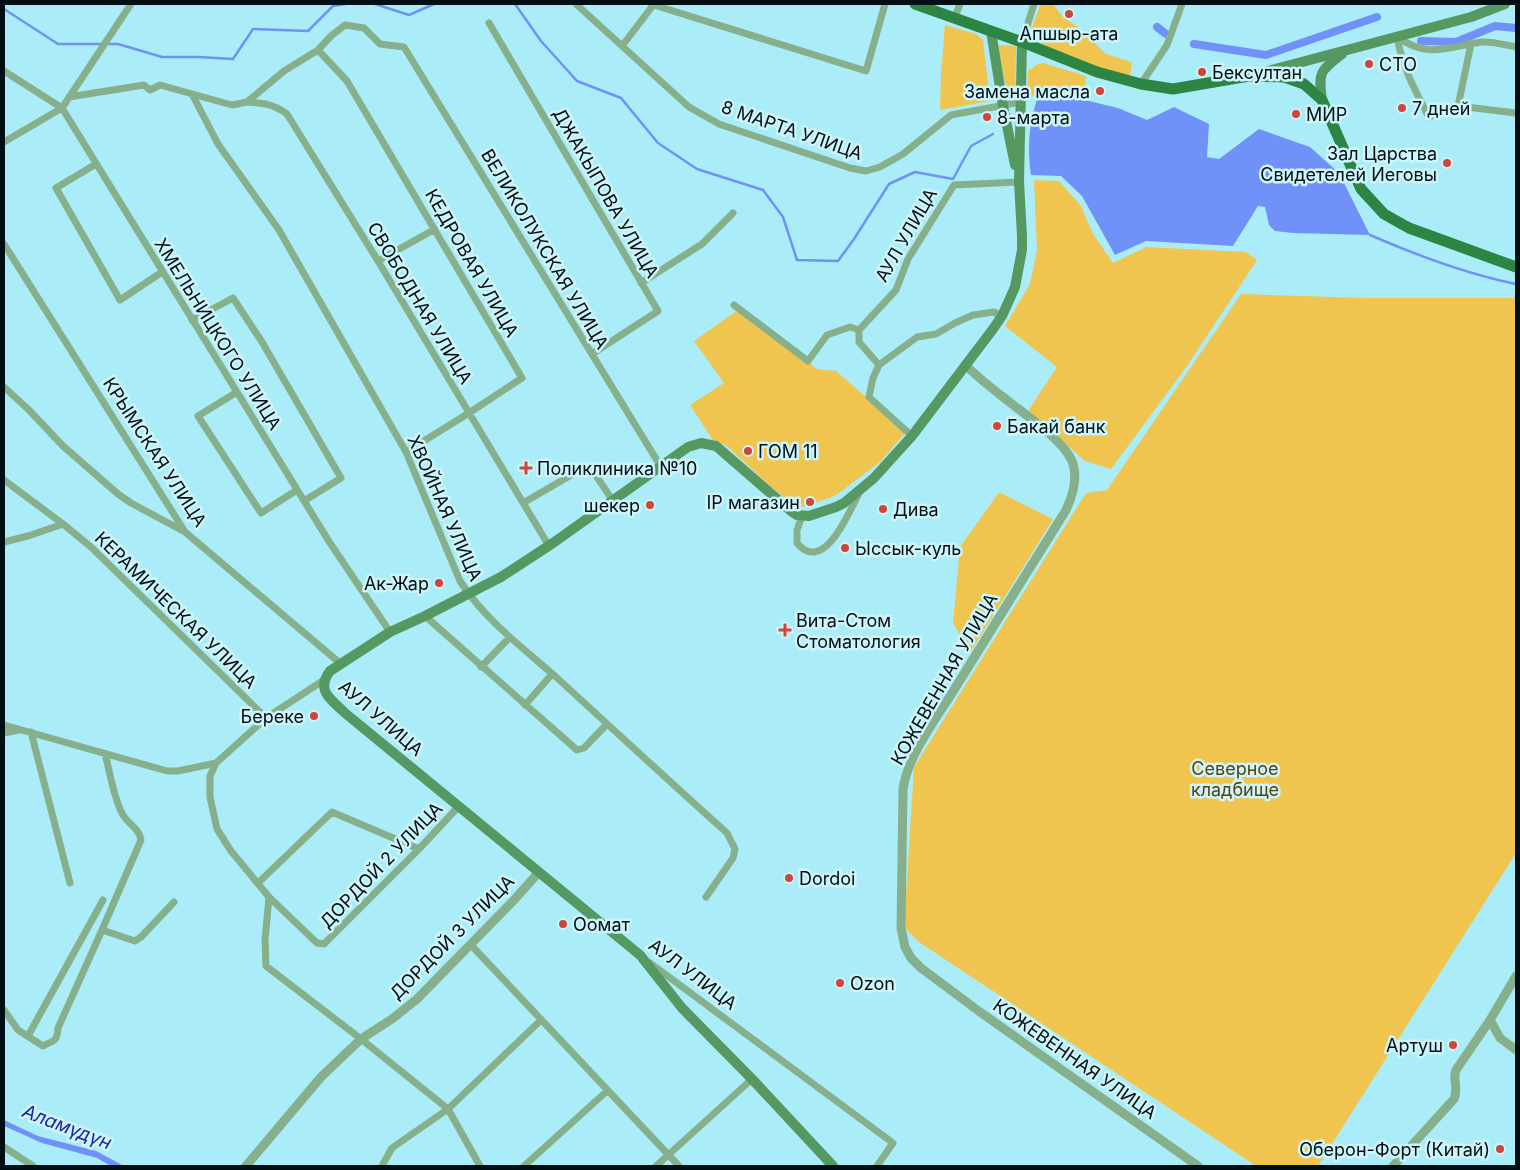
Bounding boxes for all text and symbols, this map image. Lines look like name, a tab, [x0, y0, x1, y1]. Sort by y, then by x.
marker: Апшыр-ата	[1063, 8, 1075, 20]
place label: Апшыр-ата	[1020, 23, 1118, 44]
place label: СТО	[1379, 54, 1417, 75]
marker: СТО	[1363, 58, 1375, 70]
place label: Бексултан	[1212, 62, 1302, 83]
marker: Бексултан	[1196, 66, 1208, 78]
place label: Замена масла	[964, 81, 1090, 102]
marker: Замена масла	[1094, 85, 1106, 97]
street label: 8 МАРТА УЛИЦА	[719, 96, 865, 164]
place label: 7 дней	[1412, 98, 1470, 119]
marker: 7 дней	[1396, 102, 1408, 114]
street label: ДЖАКЫПОВА УЛИЦА	[549, 104, 663, 282]
place label: МИР	[1306, 104, 1347, 125]
place label: 8-марта	[997, 107, 1070, 128]
marker: МИР	[1290, 108, 1302, 120]
marker: 8-марта	[981, 111, 993, 123]
place label: Зал Царства Свидетелей Иеговы	[1260, 143, 1437, 185]
street label: ВЕЛИКОЛУКСКАЯ УЛИЦА	[477, 145, 613, 353]
marker: Зал Царства Свидетелей Иеговы	[1441, 157, 1453, 169]
street label: АУЛ УЛИЦА	[871, 184, 941, 286]
street label: КЕДРОВАЯ УЛИЦА	[421, 185, 523, 341]
street label: СВОБОДНАЯ УЛИЦА	[363, 218, 477, 388]
street label: ХМЕЛЬНИЦКОГО УЛИЦА	[150, 234, 286, 434]
street label: КРЫМСКАЯ УЛИЦА	[99, 373, 211, 531]
place label: Бакай банк	[1007, 416, 1106, 437]
marker: Бакай банк	[991, 420, 1003, 432]
street label: ХВОЙНАЯ УЛИЦА	[403, 431, 488, 584]
place label: ГОМ 11	[758, 441, 818, 462]
marker: ГОМ 11	[742, 445, 754, 457]
place label: Поликлиника №10	[537, 458, 697, 479]
marker: Поликлиника №10	[519, 461, 533, 475]
place label: IP магазин	[707, 492, 800, 513]
place label: шекер	[584, 495, 640, 516]
marker: IP магазин	[804, 496, 816, 508]
marker: шекер	[644, 499, 656, 511]
place label: Дива	[893, 499, 939, 520]
marker: Дива	[877, 503, 889, 515]
street label: КЕРАМИЧЕСКАЯ УЛИЦА	[91, 527, 261, 693]
place label: Ыссык-куль	[855, 538, 961, 559]
marker: Ыссык-куль	[839, 542, 851, 554]
place label: Ак-Жар	[364, 573, 429, 594]
marker: Ак-Жар	[433, 577, 445, 589]
street label: КОЖЕВЕННАЯ УЛИЦА	[886, 589, 1002, 769]
place label: Вита-Стом Стоматология	[796, 610, 921, 652]
marker: Вита-Стом Стоматология	[778, 623, 792, 637]
street label: АУЛ УЛИЦА	[335, 676, 427, 760]
place label: Береке	[241, 706, 304, 727]
marker: Береке	[308, 710, 320, 722]
park label: Северное кладбище	[1191, 758, 1279, 800]
street label: ДОРДОЙ 2 УЛИЦА	[315, 797, 447, 932]
place label: Dordoi	[799, 868, 855, 889]
street label: ДОРДОЙ 3 УЛИЦА	[385, 870, 518, 1003]
marker: Dordoi	[783, 872, 795, 884]
place label: Оомат	[573, 914, 631, 935]
marker: Оомат	[557, 918, 569, 930]
street label: АУЛ УЛИЦА	[645, 934, 741, 1014]
place label: Ozon	[850, 973, 895, 994]
marker: Ozon	[834, 977, 846, 989]
street label: КОЖЕВЕННАЯ УЛИЦА	[989, 995, 1161, 1123]
place label: Артуш	[1386, 1035, 1443, 1056]
marker: Артуш	[1447, 1039, 1459, 1051]
water label: Аламүдүн	[18, 1099, 115, 1155]
place label: Оберон-Форт (Китай)	[1299, 1139, 1490, 1160]
marker: Оберон-Форт (Китай)	[1494, 1143, 1506, 1155]

